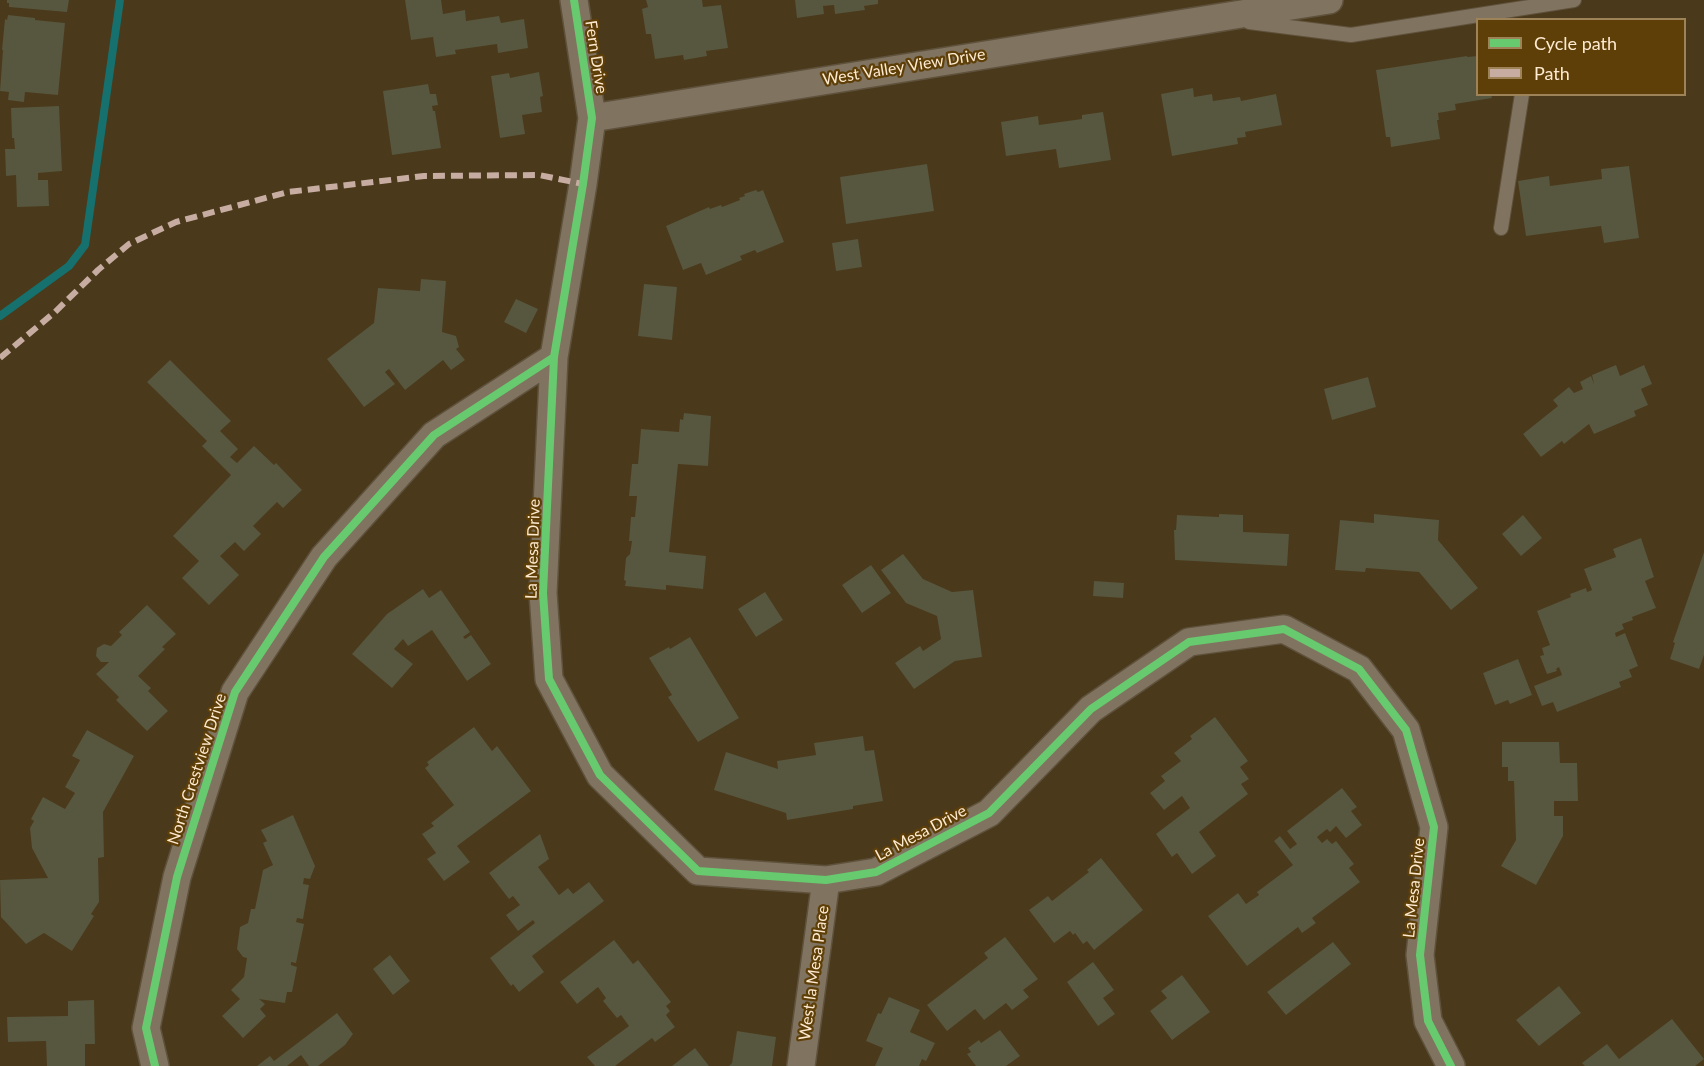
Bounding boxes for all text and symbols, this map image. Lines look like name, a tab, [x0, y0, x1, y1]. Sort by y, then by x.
legend	[1476, 18, 1686, 96]
street label: Fern Drive	[581, 19, 611, 95]
text: Cycle path	[1534, 32, 1617, 54]
street label: West Valley View Drive	[821, 45, 987, 89]
text: Path	[1534, 62, 1570, 84]
street label: La Mesa Drive	[522, 498, 544, 600]
street label: North Crestview Drive	[163, 691, 231, 847]
street label: La Mesa Drive	[872, 801, 970, 865]
street label: La Mesa Drive	[1399, 837, 1429, 939]
street label: West la Mesa Place	[795, 904, 833, 1042]

